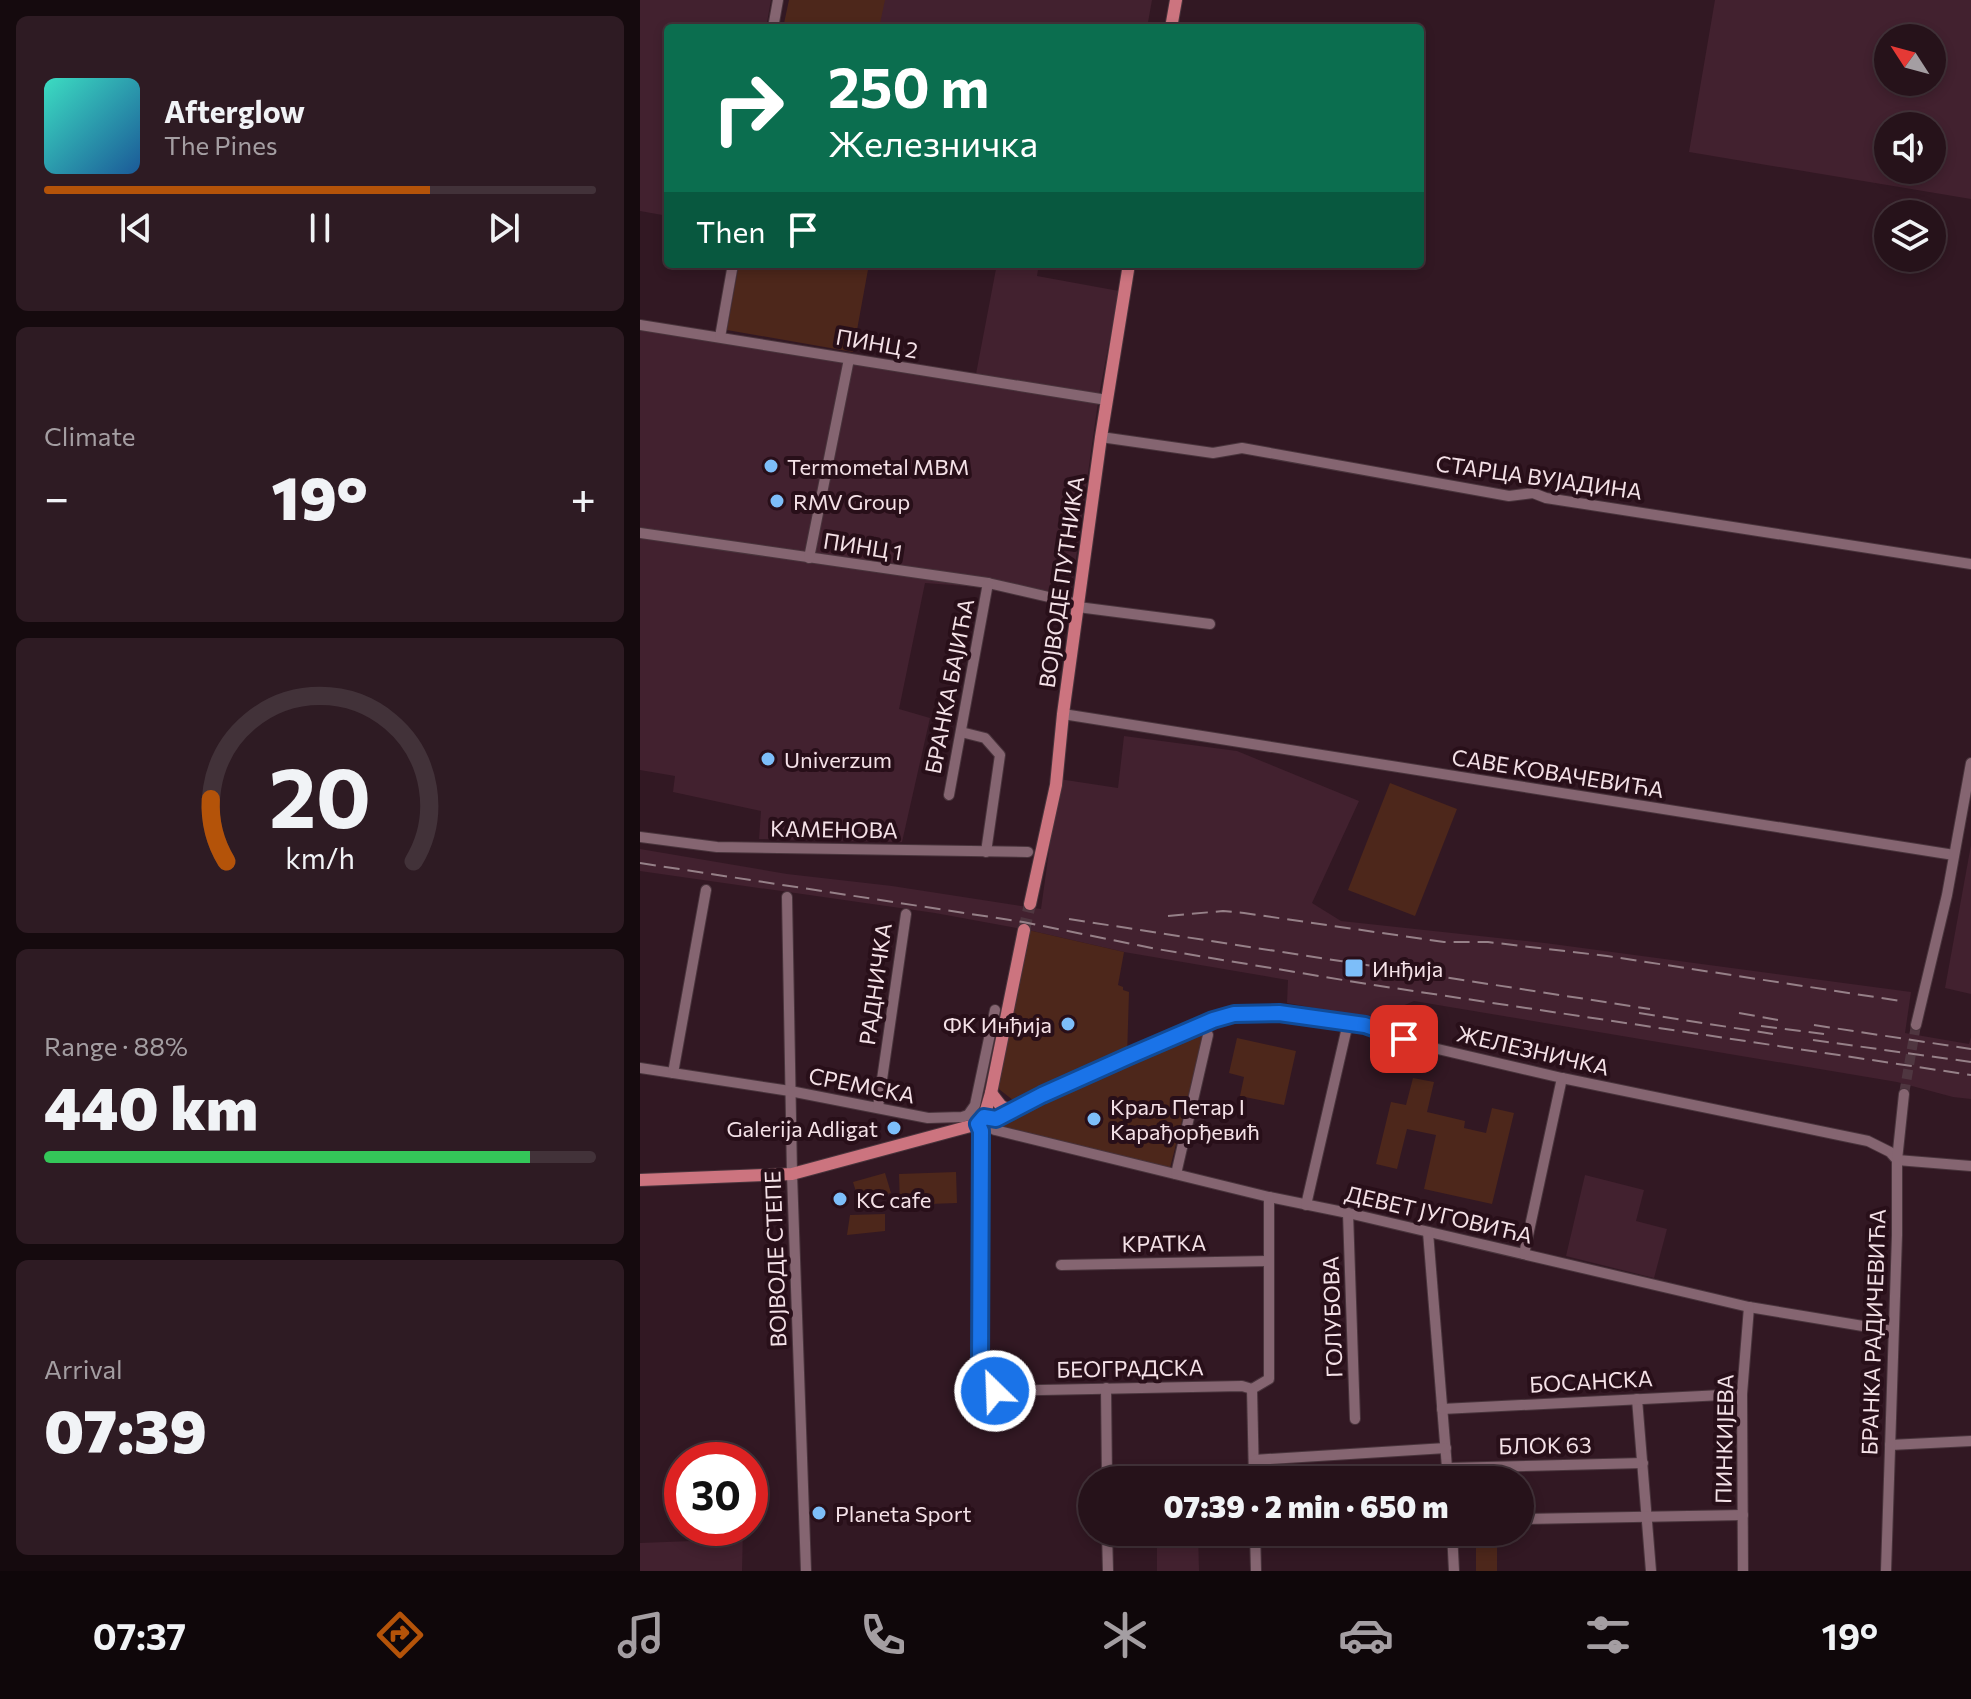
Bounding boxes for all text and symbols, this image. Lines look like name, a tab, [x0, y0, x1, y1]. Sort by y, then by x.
north arrow	[1874, 24, 1946, 96]
map controls	[1874, 24, 1946, 272]
text: 250 m	[828, 51, 989, 120]
icon: right	[696, 56, 800, 160]
text: Afterglow	[164, 92, 305, 129]
button: sound	[1874, 112, 1946, 184]
text: Железничка	[828, 120, 1038, 164]
text: The Pines	[164, 129, 278, 160]
button: layers	[1874, 200, 1946, 272]
icon: previous	[114, 206, 158, 250]
icon: pause	[298, 206, 342, 250]
icon: next	[482, 206, 526, 250]
icon: arrive	[781, 208, 825, 252]
text: Then	[696, 212, 765, 249]
street label: ПИНЦ 2	[834, 323, 920, 363]
text: Climate	[44, 420, 136, 451]
street label: СТАРЦА ВУЈАДИНА	[1434, 449, 1644, 505]
place label: Termometal MBM	[787, 453, 969, 480]
marker: Termometal MBM	[762, 457, 780, 475]
text: 19°	[271, 459, 368, 532]
text: −	[44, 469, 69, 523]
text: +	[570, 469, 596, 523]
street label: ВОЈВОДЕ ПУТНИКА	[1033, 474, 1089, 690]
place label: RMV Group	[793, 488, 910, 515]
marker: RMV Group	[768, 492, 786, 510]
street label: ПИНЦ 1	[821, 526, 905, 566]
street label: БРАНКА БАЈИЋА	[919, 596, 979, 776]
text: 20	[269, 742, 371, 844]
street label: САВЕ КОВАЧЕВИЋА	[1450, 743, 1666, 803]
place label: Univerzum	[784, 746, 892, 773]
marker: Univerzum	[759, 750, 777, 768]
street label: КАМЕНОВА	[770, 814, 898, 844]
text: km/h	[285, 840, 355, 875]
street label: РАДНИЧКА	[853, 921, 897, 1047]
place label: Инђија	[1372, 955, 1443, 982]
marker: Инђија	[1343, 957, 1365, 979]
pin	[1370, 1005, 1438, 1073]
place label: ФК Инђија	[943, 1011, 1052, 1038]
marker: ФК Инђија	[1059, 1015, 1077, 1033]
icon: arrive	[1382, 1017, 1426, 1061]
street label: ЖЕЛЕЗНИЧКА	[1454, 1019, 1612, 1081]
text: Range · 88%	[44, 1030, 188, 1061]
street label: СРЕМСКА	[807, 1061, 917, 1109]
text: 440 km	[44, 1069, 258, 1142]
place label: Краљ Петар I Карађорђевић	[1110, 1093, 1260, 1145]
marker: Краљ Петар I Карађорђевић	[1085, 1110, 1103, 1128]
place label: Galerija Adligat	[726, 1115, 878, 1142]
marker: Galerija Adligat	[885, 1119, 903, 1137]
street label: ВОЈВОДЕ СТЕПЕ	[758, 1170, 792, 1348]
street label: ДЕВЕТ ЈУГОВИЋА	[1343, 1179, 1535, 1249]
place label: KC cafe	[856, 1186, 931, 1213]
marker: KC cafe	[831, 1190, 849, 1208]
street label: БРАНКА РАДИЧЕВИЋА	[1855, 1208, 1891, 1456]
street label: КРАТКА	[1121, 1229, 1207, 1257]
street label: ГОЛУБОВА	[1316, 1256, 1348, 1378]
position arrow	[953, 1349, 1037, 1433]
text: Arrival	[44, 1353, 123, 1384]
street label: БЕОГРАДСКА	[1056, 1353, 1204, 1383]
street label: БОСАНСКА	[1529, 1364, 1653, 1398]
street label: ПИНКИЈЕВА	[1709, 1374, 1739, 1504]
text: 07:39	[44, 1392, 207, 1465]
street label: БЛОК 63	[1498, 1431, 1592, 1459]
speed limit sign: 30	[664, 1442, 768, 1546]
text: 07:39 · 2 min · 650 m	[1164, 1487, 1448, 1524]
place label: Planeta Sport	[835, 1500, 972, 1527]
marker: Planeta Sport	[810, 1504, 828, 1522]
icon: directions	[372, 1607, 428, 1663]
icon: music	[613, 1607, 669, 1663]
icon: phone	[855, 1607, 911, 1663]
icon: climate	[1097, 1607, 1153, 1663]
icon: car	[1338, 1607, 1394, 1663]
icon: filters	[1580, 1607, 1636, 1663]
text: 07:37	[93, 1613, 186, 1657]
text: 19°	[1822, 1613, 1878, 1657]

